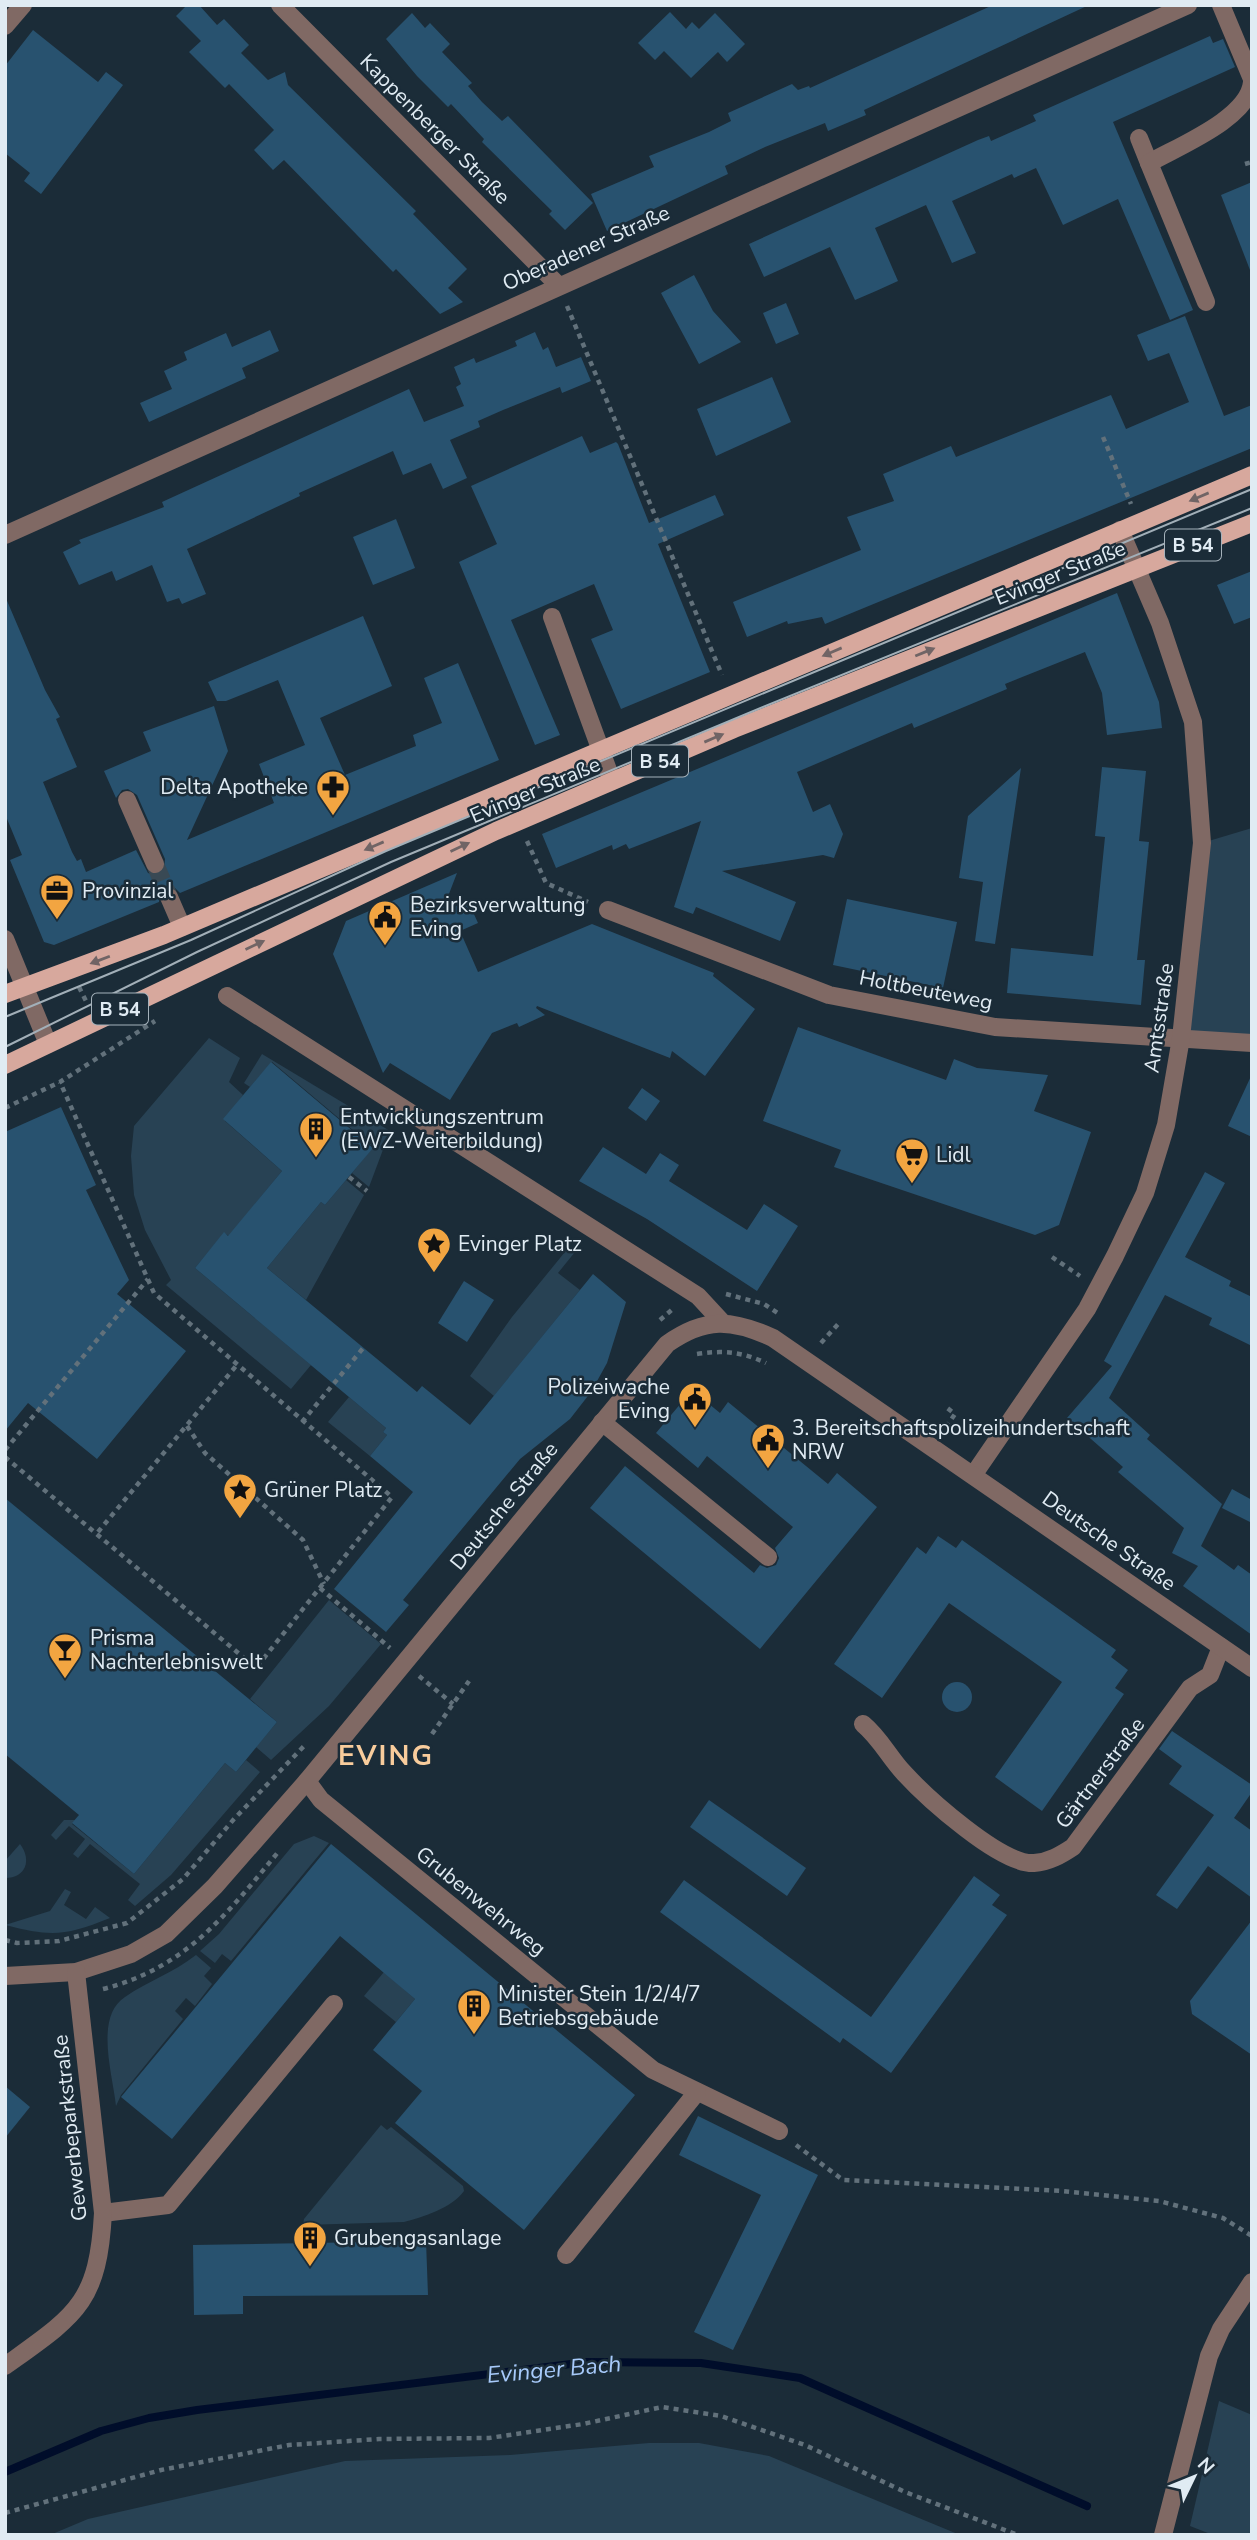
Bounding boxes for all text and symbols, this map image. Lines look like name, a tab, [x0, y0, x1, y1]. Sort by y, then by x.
street label: Kappenberger Straße	[354, 48, 516, 210]
street label: Oberadener Straße	[498, 199, 674, 297]
one-way arrow	[1188, 492, 1209, 503]
road number: B 54	[1165, 530, 1221, 560]
street label: Evinger Straße	[990, 534, 1130, 612]
one-way arrow	[822, 646, 842, 658]
one-way arrow	[915, 647, 936, 658]
one-way arrow	[704, 732, 725, 743]
road number: B 54	[632, 746, 688, 776]
street label: Evinger Straße	[466, 750, 604, 830]
pharmacy icon: Delta Apotheke	[314, 768, 352, 817]
place label: Delta Apotheke	[160, 773, 308, 801]
one-way arrow	[364, 840, 384, 852]
one-way arrow	[450, 842, 470, 853]
office icon: Provinzial	[38, 872, 76, 921]
place label: Provinzial	[82, 877, 174, 905]
place label: Bezirksverwaltung Eving	[410, 891, 586, 943]
public building icon: Bezirksverwaltung Eving	[366, 898, 404, 947]
one-way arrow	[245, 939, 265, 950]
one-way arrow	[89, 954, 110, 965]
street label: Amtsstraße	[1137, 961, 1181, 1075]
street label: Holtbeuteweg	[857, 963, 995, 1017]
road number: B 54	[92, 993, 148, 1024]
place label: Entwicklungszentrum (EWZ-Weiterbildung)	[340, 1103, 544, 1155]
building icon: Entwicklungszentrum (EWZ-Weiterbildung)	[297, 1110, 335, 1159]
supermarket icon: Lidl	[893, 1136, 931, 1185]
place label: Lidl	[936, 1141, 972, 1169]
place icon: Evinger Platz	[415, 1225, 453, 1274]
place label: Evinger Platz	[458, 1230, 582, 1258]
place label: Polizeiwache Eving	[547, 1373, 670, 1425]
public building icon: Polizeiwache Eving	[676, 1380, 714, 1429]
place label: 3. Bereitschaftspolizeihundertschaft NRW	[792, 1414, 1130, 1466]
public building icon: 3. Bereitschaftspolizeihundertschaft NRW	[749, 1421, 787, 1470]
street label: Deutsche Straße	[444, 1436, 564, 1576]
place icon: Grüner Platz	[221, 1471, 259, 1520]
place label: Grüner Platz	[264, 1476, 383, 1504]
street label: Deutsche Straße	[1037, 1484, 1181, 1598]
place label: Prisma Nachterlebniswelt	[90, 1624, 263, 1676]
bar icon: Prisma Nachterlebniswelt	[46, 1631, 84, 1680]
street label: Gärtnerstraße	[1049, 1712, 1151, 1834]
district label: EVING	[338, 1737, 434, 1775]
street label: Grubenwehrweg	[410, 1840, 552, 1962]
place label: Minister Stein 1/2/4/7 Betriebsgebäude	[498, 1980, 701, 2032]
building icon: Minister Stein 1/2/4/7 Betriebsgebäude	[455, 1987, 493, 2036]
street label: Gewerbeparkstraße	[46, 2034, 94, 2222]
building icon: Grubengasanlage	[291, 2219, 329, 2268]
place label: Grubengasanlage	[334, 2224, 501, 2252]
water label: Evinger Bach	[486, 2348, 623, 2391]
north arrow	[1159, 2442, 1229, 2512]
text: N	[1191, 2452, 1220, 2480]

